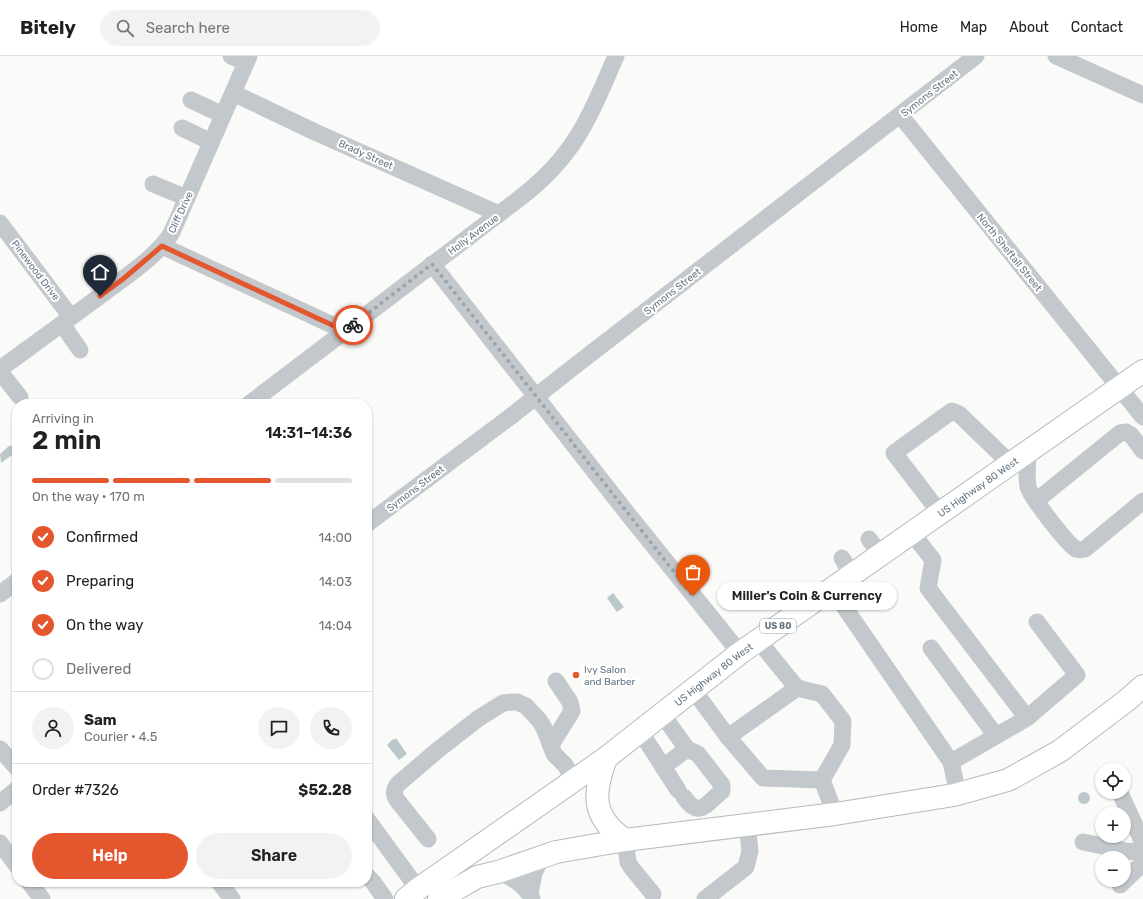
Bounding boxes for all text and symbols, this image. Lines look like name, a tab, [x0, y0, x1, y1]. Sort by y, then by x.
search box	[100, 10, 380, 46]
text: Bitely	[20, 16, 76, 39]
icon: search	[114, 17, 136, 39]
text: Search here	[146, 19, 230, 37]
text: Home	[900, 19, 938, 36]
text: Map	[960, 19, 987, 36]
text: About	[1009, 19, 1049, 36]
text: Contact	[1071, 19, 1123, 36]
street label: Symons Street	[899, 68, 961, 120]
street label: Brady Street	[336, 138, 395, 172]
street label: Cliff Drive	[166, 189, 196, 235]
street label: North Sheftall Street	[974, 211, 1044, 294]
street label: Holly Avenue	[446, 212, 502, 258]
street label: Pinewood Drive	[9, 238, 62, 303]
pin	[83, 255, 117, 296]
icon: home	[89, 261, 111, 283]
street label: Symons Street	[642, 266, 704, 318]
courier	[333, 305, 373, 345]
icon: bike	[342, 314, 364, 336]
text: Arriving in	[32, 411, 94, 426]
text: 14:31–14:36	[265, 424, 352, 442]
text: 2 min	[32, 425, 101, 456]
street label: US Highway 80 West	[936, 455, 1021, 520]
street label: Symons Street	[384, 463, 447, 514]
text: On the way · 170 m	[32, 489, 145, 504]
icon: check	[32, 526, 54, 548]
text: Confirmed	[66, 528, 138, 546]
text: 14:00	[319, 530, 352, 545]
pin	[676, 555, 710, 596]
icon: bag	[682, 561, 704, 583]
icon: check	[32, 570, 54, 592]
text: Preparing	[66, 572, 134, 590]
text: 14:03	[319, 574, 352, 589]
callout: Miller's Coin & Currency	[717, 582, 897, 610]
text: Miller's Coin & Currency	[732, 588, 882, 603]
icon: check	[32, 614, 54, 636]
text: On the way	[66, 616, 144, 634]
text: 14:04	[319, 618, 352, 633]
road number: US 80	[760, 619, 796, 633]
street label: US Highway 80 West	[672, 641, 755, 709]
text: Delivered	[66, 660, 131, 678]
place label: Ivy Salon and Barber	[584, 664, 636, 688]
marker: Ivy Salon and Barber	[571, 670, 581, 680]
button: person	[32, 707, 74, 749]
button: chat	[258, 707, 300, 749]
button: phone	[310, 707, 352, 749]
text: Sam	[84, 711, 117, 729]
text: Courier · 4.5	[84, 729, 158, 744]
map controls	[1095, 763, 1131, 887]
button: locate	[1095, 763, 1131, 799]
text: Order #7326	[32, 781, 119, 799]
text: $52.28	[298, 781, 352, 799]
button: +	[1095, 807, 1131, 843]
button: Help	[32, 833, 188, 879]
button: Share	[196, 833, 352, 879]
button: −	[1095, 851, 1131, 887]

